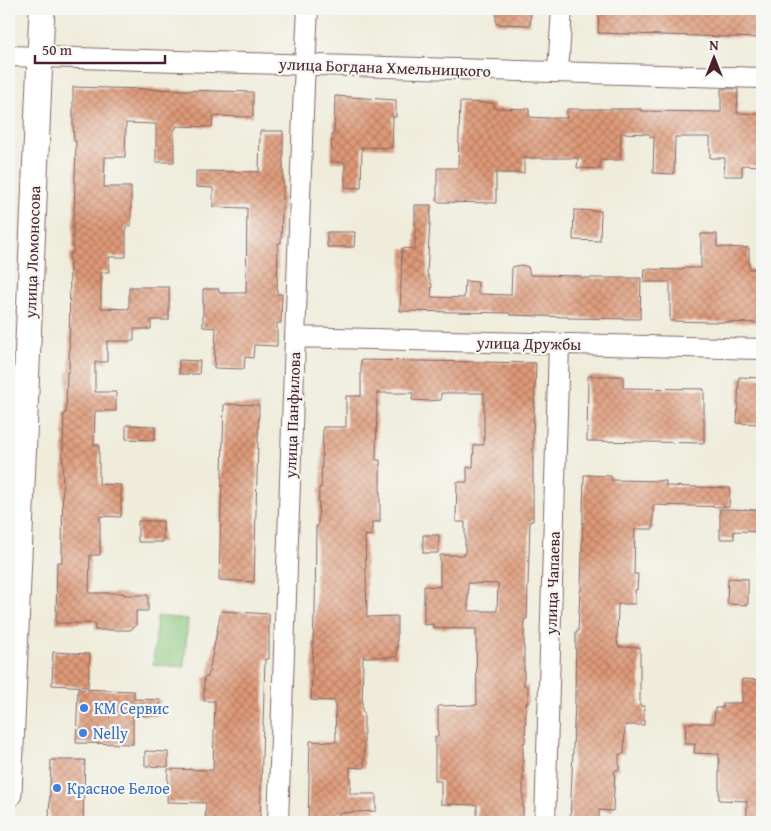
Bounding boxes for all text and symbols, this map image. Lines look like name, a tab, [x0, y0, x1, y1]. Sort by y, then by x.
scale bar	[35, 32, 165, 64]
north arrow	[688, 32, 738, 82]
text: N	[709, 35, 719, 55]
text: 50 m	[42, 39, 73, 60]
street label: улица Богдана Хмельницкого	[278, 51, 491, 83]
street label: улица Ломоносова	[18, 185, 46, 320]
street label: улица Дружбы	[475, 330, 582, 356]
street label: улица Панфилова	[278, 351, 306, 480]
street label: улица Чапаева	[538, 530, 566, 636]
place label: КМ Сервис	[94, 696, 169, 720]
marker: КМ Сервис	[78, 702, 90, 714]
place label: Nelly	[93, 721, 128, 745]
marker: Nelly	[77, 727, 89, 739]
place label: Красное Белое	[67, 776, 170, 800]
marker: Красное Белое	[51, 782, 63, 794]

